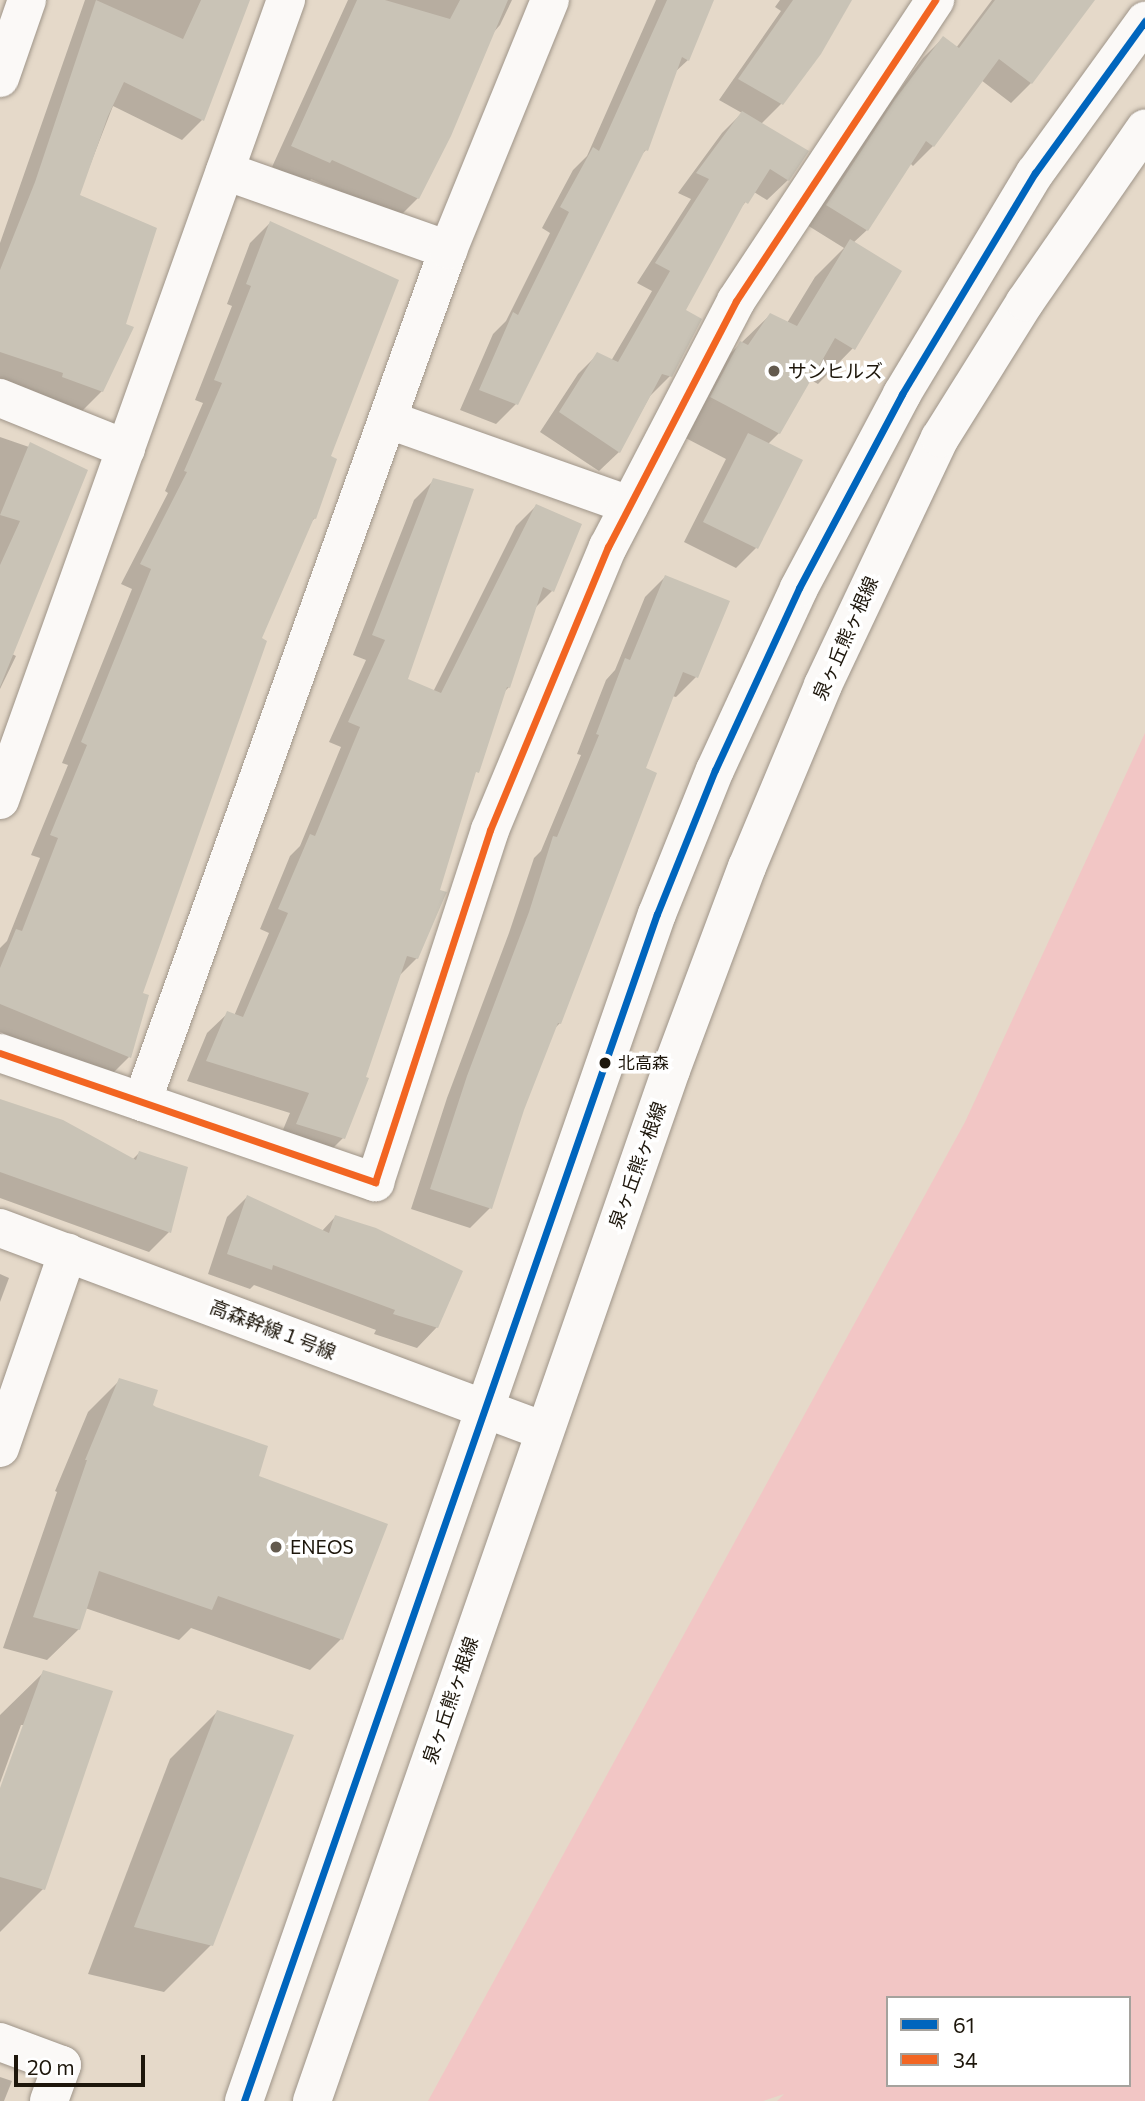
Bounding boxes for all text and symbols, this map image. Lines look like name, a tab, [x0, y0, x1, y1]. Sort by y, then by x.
place label: サンヒルズ	[788, 360, 883, 382]
marker: サンヒルズ	[766, 363, 782, 379]
street label: 泉ヶ丘熊ヶ根線	[808, 573, 882, 703]
place label: 北高森	[618, 1053, 669, 1073]
marker: 北高森	[598, 1056, 612, 1070]
street label: 泉ヶ丘熊ヶ根線	[604, 1099, 670, 1231]
street label: 高森幹線１号線	[207, 1295, 339, 1363]
place label: ENEOS	[290, 1536, 354, 1558]
marker: ENEOS	[268, 1539, 284, 1555]
street label: 泉ヶ丘熊ヶ根線	[418, 1633, 482, 1767]
legend	[886, 1996, 1131, 2087]
text: 61	[953, 2012, 975, 2037]
scale bar	[18, 2042, 149, 2086]
text: 34	[953, 2047, 978, 2072]
text: 20 m	[27, 2054, 75, 2079]

